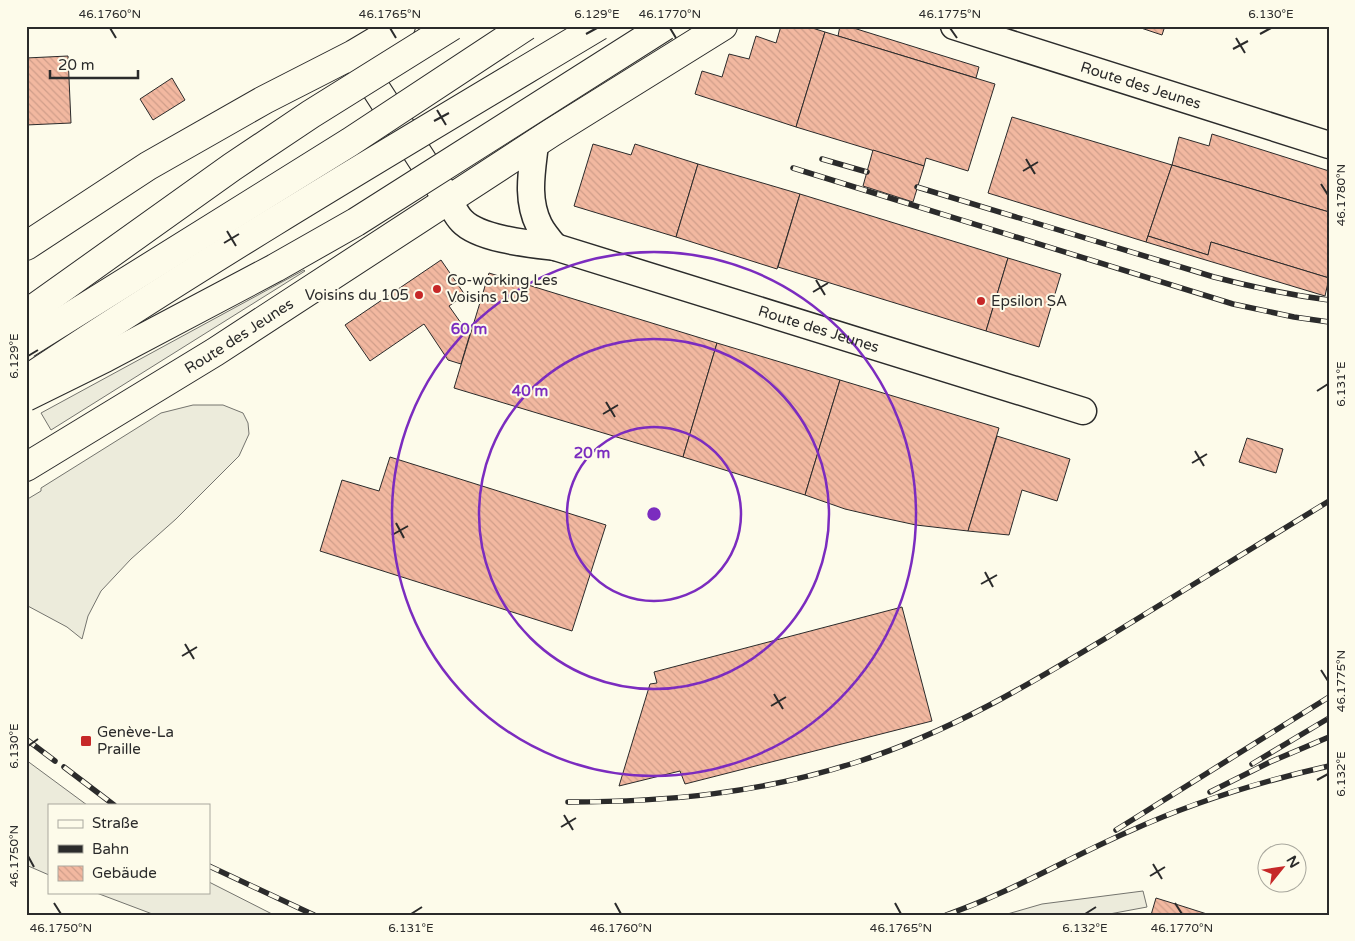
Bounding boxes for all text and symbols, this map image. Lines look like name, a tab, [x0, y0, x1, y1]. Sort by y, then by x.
text: 46.1760°N	[79, 7, 141, 21]
text: 46.1765°N	[359, 7, 421, 21]
text: 6.129°E	[574, 7, 620, 21]
text: 46.1770°N	[639, 7, 701, 21]
text: 46.1775°N	[919, 7, 981, 21]
text: 6.130°E	[1248, 7, 1294, 21]
scale bar	[50, 48, 138, 80]
text: 20 m	[58, 56, 95, 74]
street label: Route des Jeunes	[1078, 58, 1203, 113]
text: 46.1780°N	[1334, 164, 1348, 226]
place label: Co-working Les Voisins 105	[447, 271, 558, 306]
marker: Co-working Les Voisins 105	[431, 283, 443, 295]
place label: Voisins du 105	[305, 286, 409, 304]
marker: Voisins du 105	[413, 289, 425, 301]
place label: Epsilon SA	[991, 292, 1067, 310]
street label: Route des Jeunes	[181, 294, 297, 377]
marker: Epsilon SA	[975, 295, 987, 307]
street label: Route des Jeunes	[756, 302, 881, 356]
text: 60 m	[451, 320, 487, 338]
text: 6.129°E	[7, 333, 21, 379]
text: 6.131°E	[1334, 361, 1348, 407]
text: 40 m	[512, 382, 548, 400]
text: 20 m	[574, 444, 610, 462]
centre of rings	[645, 505, 663, 523]
text: 46.1775°N	[1334, 650, 1348, 712]
text: 6.130°E	[7, 723, 21, 769]
place label: Genève-La Praille	[97, 723, 174, 758]
marker: Genève-La Praille	[79, 734, 93, 748]
text: 6.132°E	[1334, 751, 1348, 797]
legend	[48, 804, 210, 894]
text: Straße	[92, 814, 138, 832]
text: 46.1750°N	[7, 825, 21, 887]
text: Bahn	[92, 840, 129, 858]
north arrow	[1258, 844, 1308, 894]
text: N	[1283, 853, 1303, 871]
text: Gebäude	[92, 864, 157, 882]
text: 46.1750°N	[30, 921, 92, 935]
text: 6.131°E	[388, 921, 434, 935]
text: 46.1760°N	[590, 921, 652, 935]
text: 46.1765°N	[870, 921, 932, 935]
text: 6.132°E	[1062, 921, 1108, 935]
text: 46.1770°N	[1151, 921, 1213, 935]

